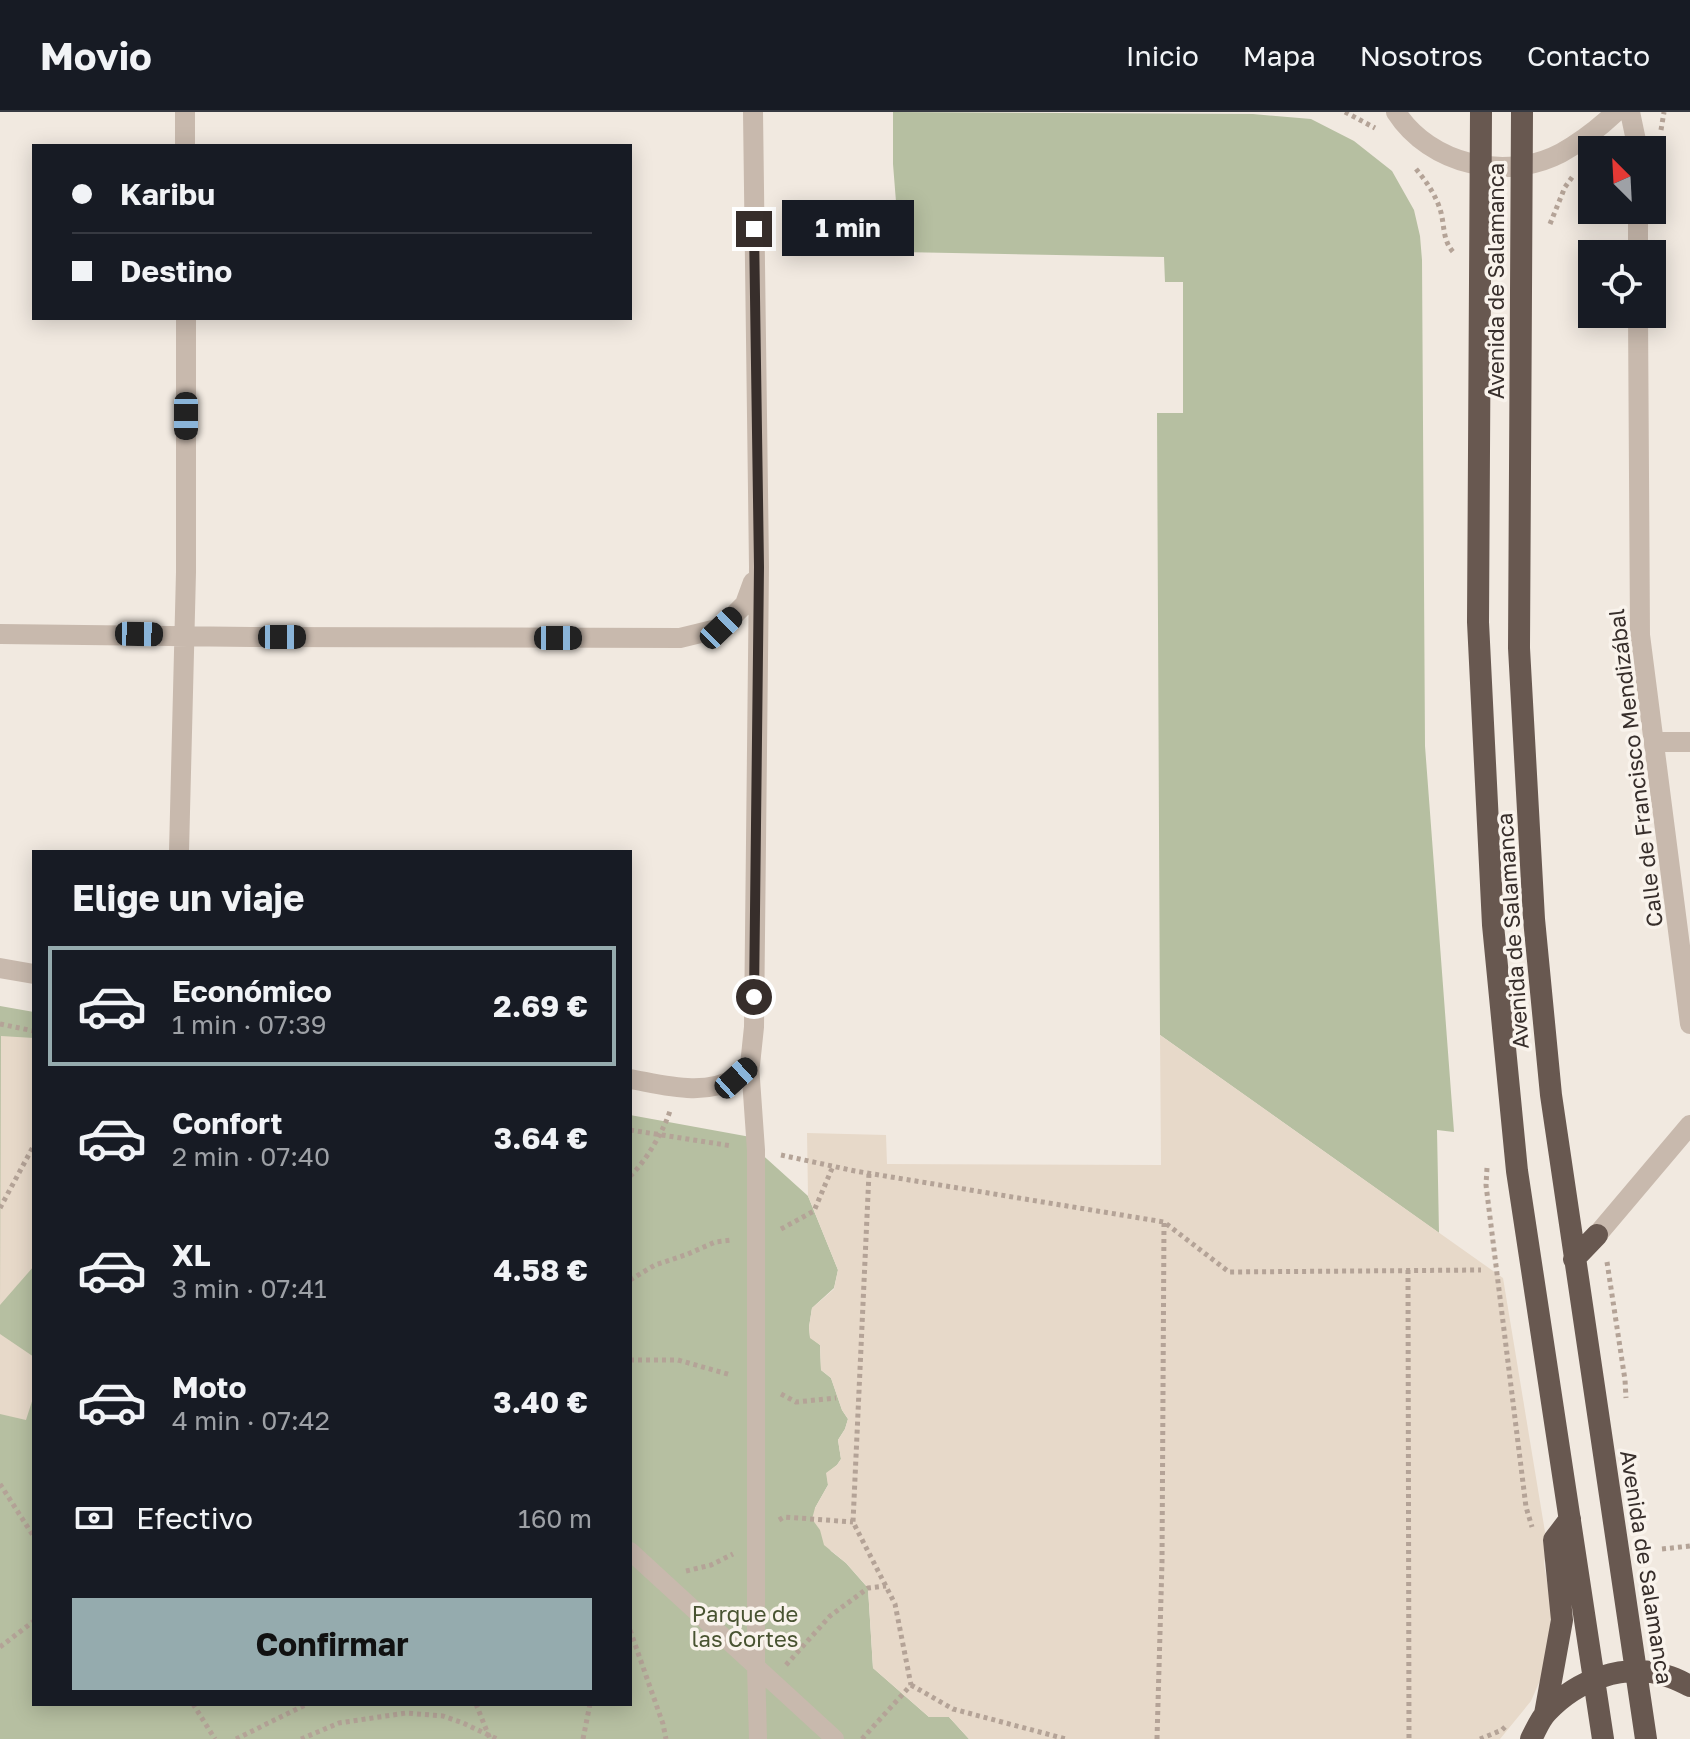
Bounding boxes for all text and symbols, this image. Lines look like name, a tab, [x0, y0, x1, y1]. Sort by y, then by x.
text: Movio	[40, 33, 152, 78]
text: Inicio	[1126, 39, 1199, 72]
text: Mapa	[1243, 39, 1316, 72]
text: Nosotros	[1360, 39, 1483, 72]
text: Contacto	[1527, 39, 1650, 72]
north arrow	[1578, 136, 1666, 224]
map controls	[1578, 136, 1666, 328]
street label: Avenida de Salamanca	[1482, 163, 1509, 399]
text: Karibu	[120, 176, 215, 212]
callout: 1 min	[782, 201, 914, 257]
route end	[736, 211, 772, 247]
text: 1 min	[815, 212, 881, 243]
button: locate	[1578, 240, 1666, 328]
text: Destino	[120, 253, 232, 289]
car	[174, 392, 198, 440]
car	[695, 603, 747, 653]
street label: Calle de Francisco Mendizábal	[1602, 607, 1668, 929]
car	[115, 622, 163, 646]
car	[258, 625, 306, 649]
car	[534, 626, 582, 650]
street label: Avenida de Salamanca	[1490, 812, 1534, 1050]
text: Elige un viaje	[72, 876, 304, 919]
icon: car	[76, 970, 148, 1042]
text: Económico	[172, 973, 332, 1009]
route start	[736, 979, 772, 1015]
text: 2.69 €	[493, 988, 588, 1024]
text: 1 min · 07:39	[172, 1009, 327, 1040]
car	[710, 1053, 762, 1103]
icon: car	[76, 1102, 148, 1174]
text: Confort	[172, 1105, 283, 1141]
text: 3.64 €	[494, 1120, 588, 1156]
text: 2 min · 07:40	[172, 1141, 330, 1172]
icon: car	[76, 1234, 148, 1306]
text: XL	[172, 1237, 211, 1273]
text: 4.58 €	[494, 1252, 588, 1288]
text: 3 min · 07:41	[172, 1273, 327, 1304]
icon: car	[76, 1366, 148, 1438]
text: Moto	[172, 1369, 247, 1405]
text: 3.40 €	[493, 1384, 588, 1420]
text: 4 min · 07:42	[172, 1405, 330, 1436]
street label: Avenida de Salamanca	[1615, 1448, 1679, 1686]
icon: cash	[72, 1496, 116, 1540]
text: Efectivo	[136, 1500, 253, 1536]
text: 160 m	[518, 1503, 592, 1534]
button: Confirmar	[72, 1598, 592, 1690]
park label: Parque de las Cortes	[691, 1600, 799, 1652]

